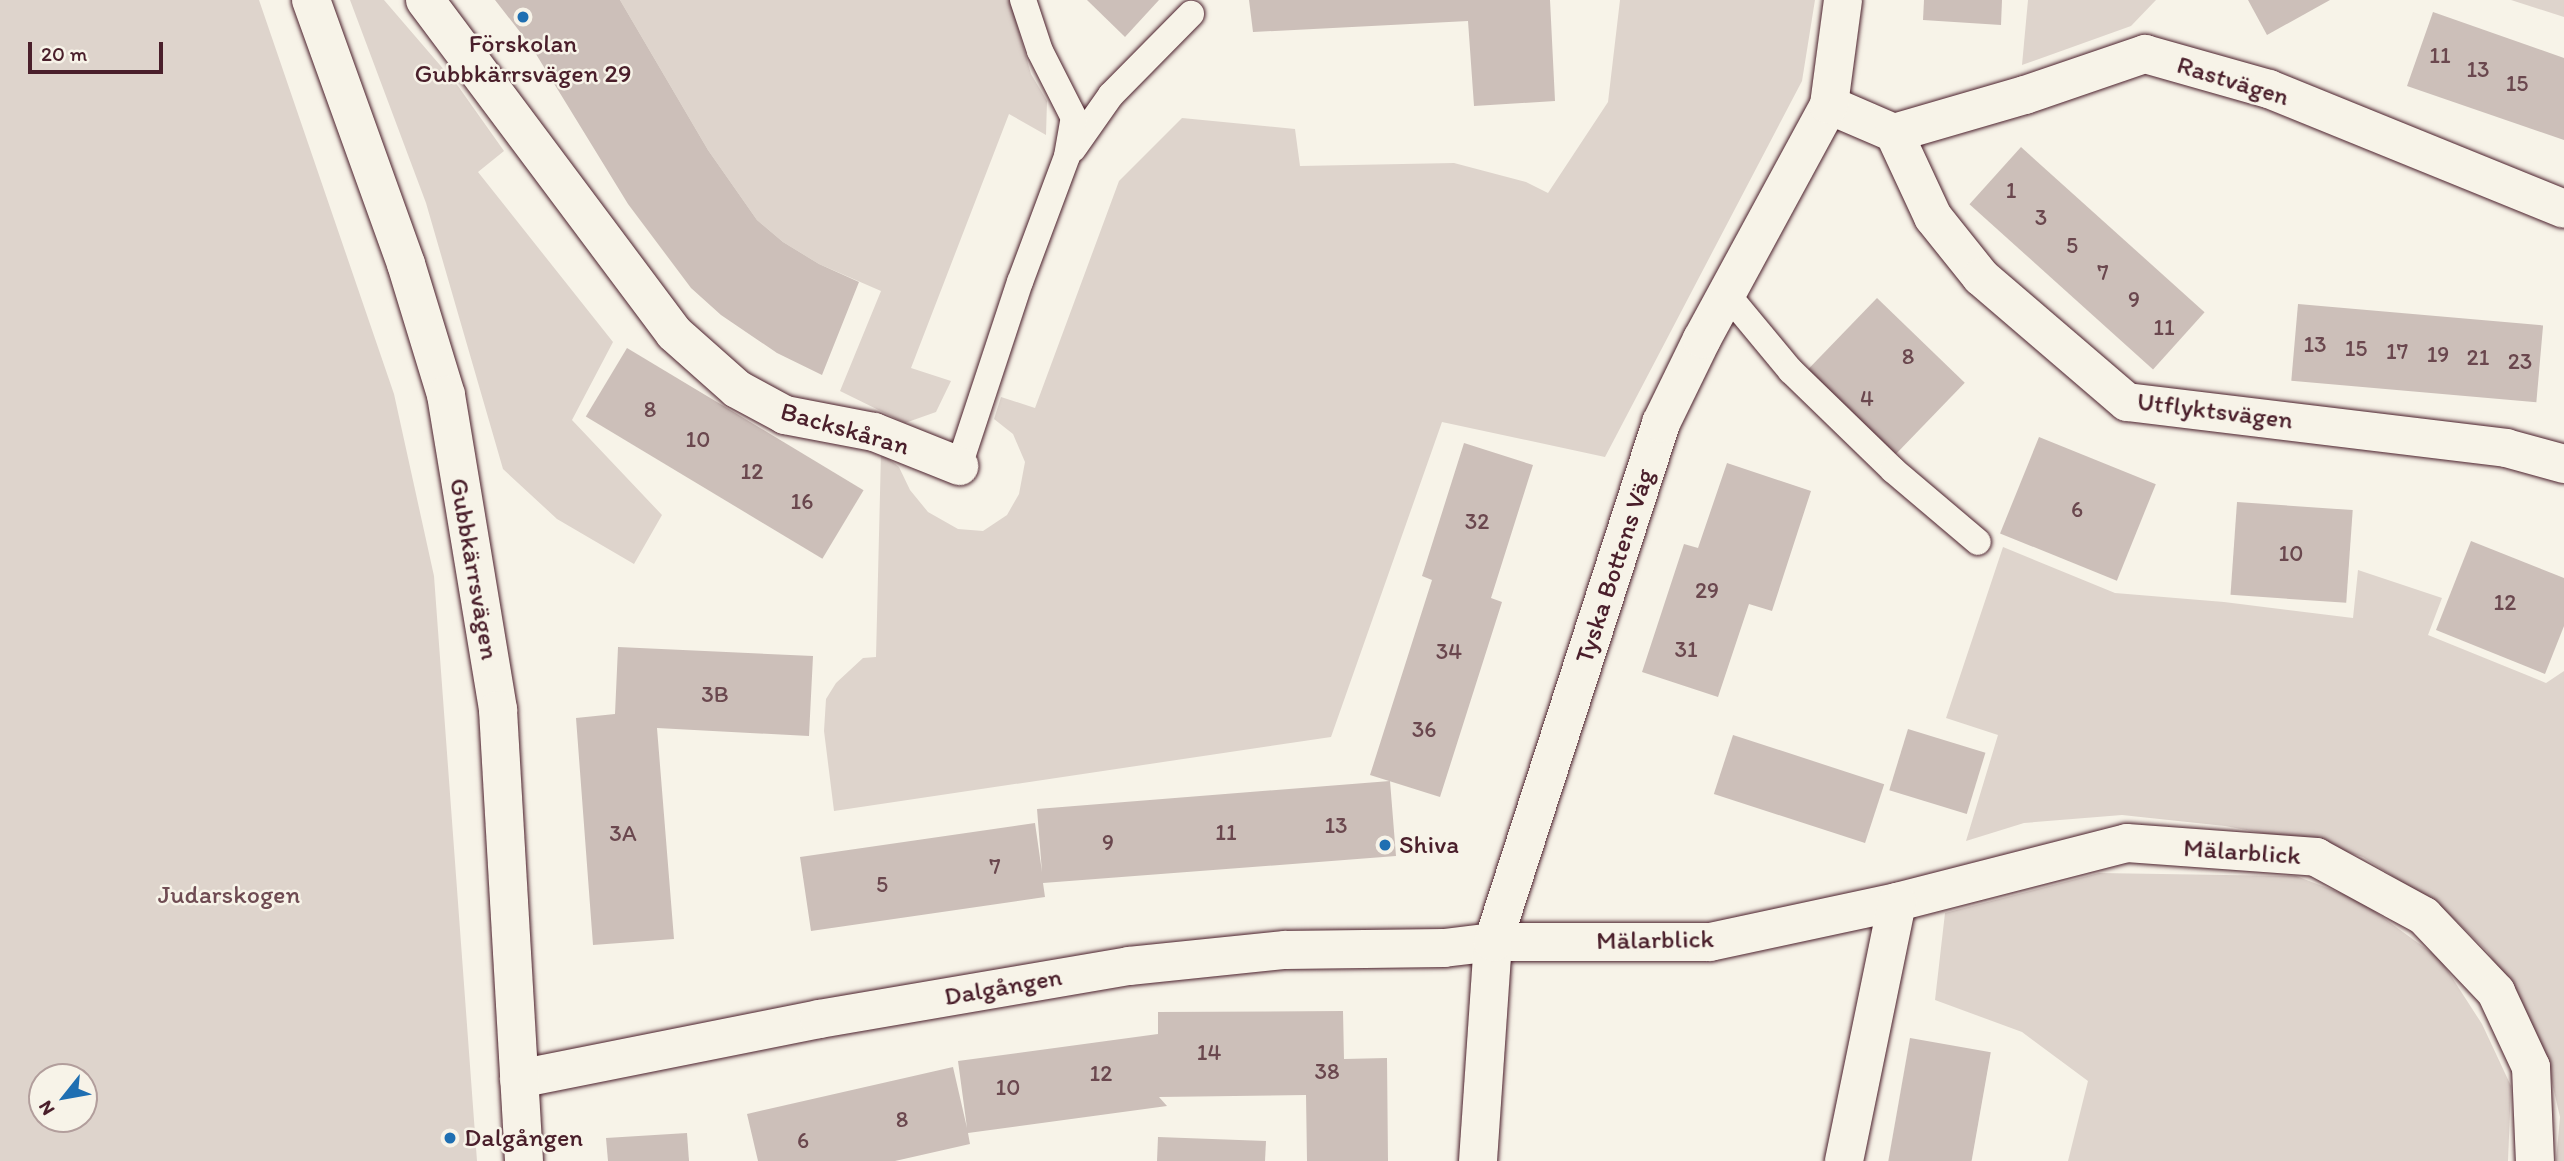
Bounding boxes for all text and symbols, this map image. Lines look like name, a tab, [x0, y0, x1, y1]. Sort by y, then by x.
marker: Förskolan Gubbkärrsvägen 29	[515, 9, 531, 25]
scale bar	[32, 28, 166, 72]
place label: Förskolan Gubbkärrsvägen 29	[414, 28, 632, 90]
text: 20 m	[41, 41, 87, 66]
house number: 11	[2429, 41, 2451, 69]
street label: Rastvägen	[2173, 49, 2293, 113]
house number: 13	[2466, 55, 2490, 83]
house number: 15	[2506, 69, 2528, 97]
house number: 1	[2006, 176, 2016, 204]
house number: 3	[2035, 203, 2047, 231]
house number: 5	[2066, 231, 2078, 259]
house number: 7	[2097, 258, 2109, 286]
house number: 9	[2128, 285, 2140, 313]
house number: 11	[2153, 313, 2175, 341]
house number: 13	[2303, 330, 2327, 358]
house number: 15	[2345, 334, 2367, 362]
house number: 17	[2386, 337, 2408, 365]
house number: 19	[2427, 340, 2449, 368]
house number: 8	[1902, 342, 1914, 370]
house number: 21	[2467, 343, 2489, 371]
house number: 23	[2508, 347, 2532, 375]
house number: 4	[1860, 384, 1874, 412]
street label: Utflyktsvägen	[2135, 386, 2295, 436]
house number: 8	[644, 395, 656, 423]
street label: Backskåran	[777, 396, 913, 462]
house number: 10	[686, 425, 710, 453]
house number: 12	[741, 457, 763, 485]
street label: Tyska Bottens Väg	[1569, 465, 1661, 667]
street label: Gubbkärrsvägen	[443, 476, 505, 662]
house number: 16	[791, 487, 813, 515]
house number: 6	[2071, 495, 2083, 523]
house number: 32	[1465, 507, 1489, 535]
house number: 10	[2279, 539, 2303, 567]
house number: 29	[1695, 576, 1719, 604]
house number: 12	[2494, 588, 2516, 616]
house number: 31	[1674, 635, 1698, 663]
house number: 34	[1436, 637, 1462, 665]
house number: 3B	[701, 680, 729, 708]
house number: 36	[1412, 715, 1436, 743]
house number: 13	[1324, 811, 1348, 839]
house number: 11	[1215, 818, 1237, 846]
house number: 3A	[609, 819, 637, 847]
house number: 9	[1102, 828, 1114, 856]
place label: Shiva	[1399, 829, 1459, 861]
street label: Mälarblick	[2182, 832, 2302, 872]
marker: Shiva	[1377, 837, 1393, 853]
house number: 7	[989, 852, 1001, 880]
house number: 5	[876, 870, 888, 898]
park label: Judarskogen	[158, 879, 300, 911]
street label: Mälarblick	[1596, 923, 1714, 957]
street label: Dalgången	[942, 961, 1064, 1013]
house number: 14	[1197, 1038, 1221, 1066]
house number: 38	[1314, 1057, 1340, 1085]
house number: 12	[1090, 1059, 1112, 1087]
north arrow	[28, 1063, 98, 1133]
house number: 10	[996, 1073, 1020, 1101]
text: N	[33, 1097, 59, 1119]
house number: 8	[896, 1105, 908, 1133]
place label: Dalgången	[464, 1122, 583, 1154]
house number: 6	[797, 1126, 809, 1154]
marker: Dalgången	[442, 1130, 458, 1146]

